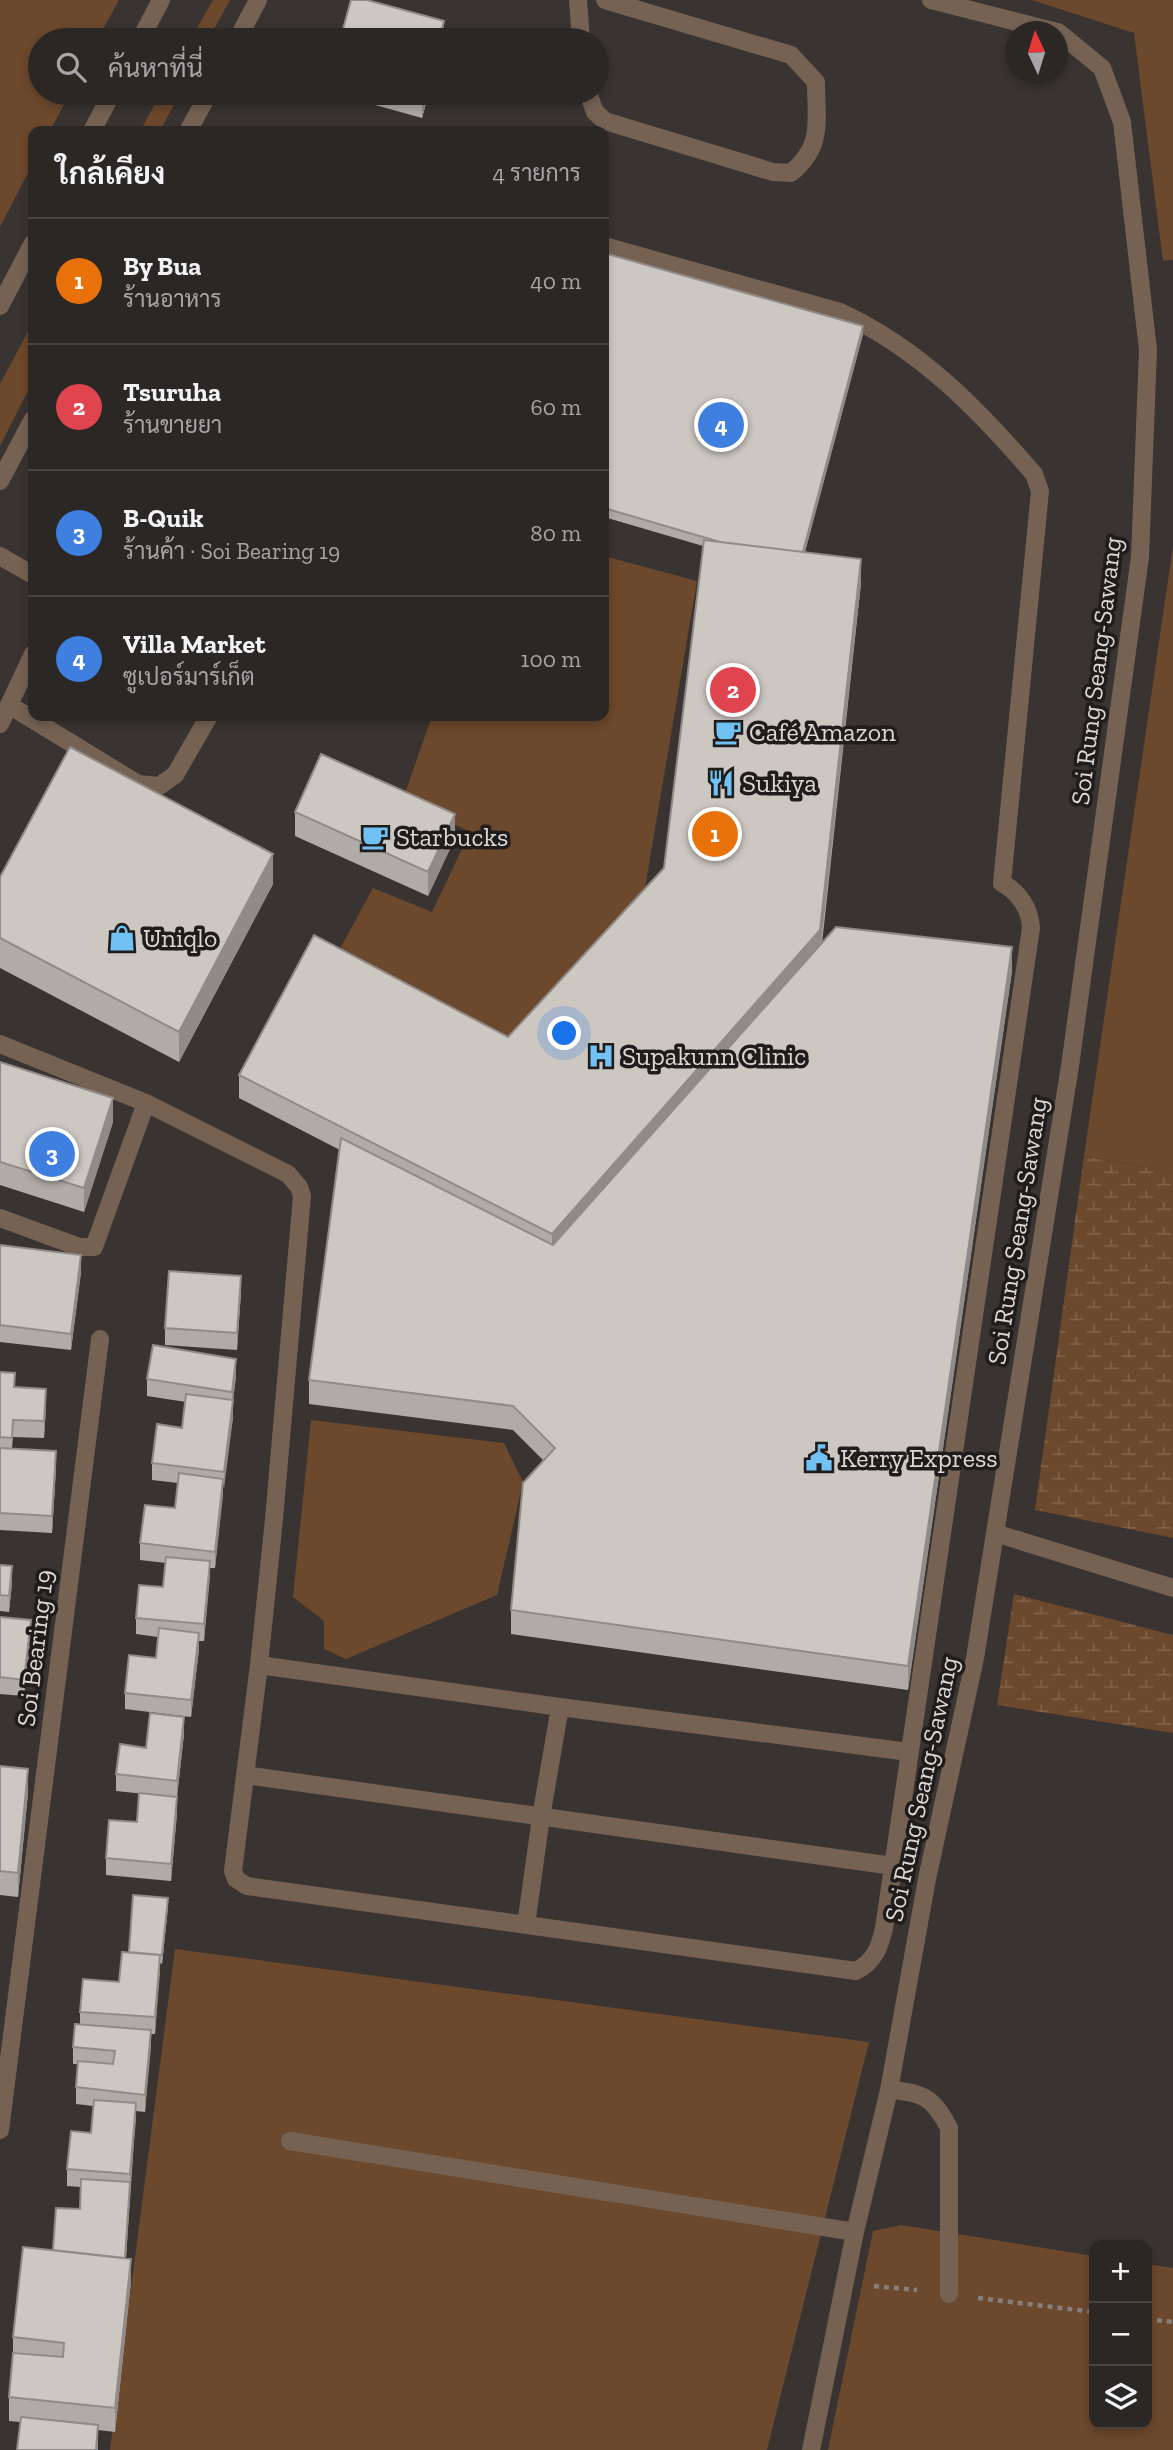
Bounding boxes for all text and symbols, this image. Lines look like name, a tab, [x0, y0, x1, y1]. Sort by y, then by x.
north arrow	[1005, 21, 1068, 84]
search box	[28, 28, 609, 105]
icon: search	[52, 48, 90, 86]
text: ค้นหาที่นี่	[108, 52, 203, 84]
text: ใกล้เคียง	[56, 156, 165, 192]
text: 4 รายการ	[492, 159, 581, 187]
text: By Bua	[123, 250, 202, 282]
text: 1	[74, 267, 84, 295]
text: 40 m	[530, 267, 581, 295]
text: ร้านอาหาร	[123, 285, 222, 313]
text: Tsuruha	[123, 376, 221, 408]
text: 2	[73, 393, 85, 421]
text: 60 m	[530, 393, 581, 421]
pin: 4	[698, 399, 744, 451]
text: ร้านขายยา	[123, 411, 222, 439]
text: B-Quik	[123, 502, 204, 534]
text: 3	[73, 519, 85, 547]
text: 80 m	[530, 519, 581, 547]
street label: Soi Rung Seang-Sawang	[1064, 535, 1128, 807]
text: ร้านค้า · Soi Bearing 19	[123, 537, 340, 565]
text: Villa Market	[123, 628, 266, 660]
text: 4	[72, 645, 86, 673]
text: 100 m	[521, 645, 581, 673]
text: ซูเปอร์มาร์เก็ต	[123, 663, 255, 691]
pin: 2	[710, 664, 756, 716]
place label: Café Amazon	[749, 716, 896, 748]
cafe icon: Café Amazon	[713, 717, 743, 747]
place label: Sukiya	[742, 767, 817, 799]
restaurant icon: Sukiya	[706, 768, 736, 798]
pin: 1	[692, 808, 738, 860]
place label: Starbucks	[396, 821, 508, 853]
cafe icon: Starbucks	[360, 822, 390, 852]
place label: Uniqlo	[143, 922, 217, 954]
shop icon: Uniqlo	[107, 923, 137, 953]
your location	[547, 1016, 581, 1050]
place label: Supakunn Clinic	[622, 1040, 806, 1072]
hospital icon: Supakunn Clinic	[586, 1041, 616, 1071]
street label: Soi Rung Seang-Sawang	[980, 1095, 1054, 1367]
pin: 3	[29, 1128, 75, 1180]
place label: Kerry Express	[840, 1442, 998, 1474]
public building icon: Kerry Express	[804, 1443, 834, 1473]
street label: Soi Bearing 19	[9, 1568, 61, 1728]
street label: Soi Rung Seang-Sawang	[877, 1654, 965, 1924]
map controls	[1089, 2240, 1152, 2429]
button: +	[1089, 2240, 1152, 2303]
button: −	[1089, 2303, 1152, 2366]
button: layers	[1089, 2366, 1152, 2429]

